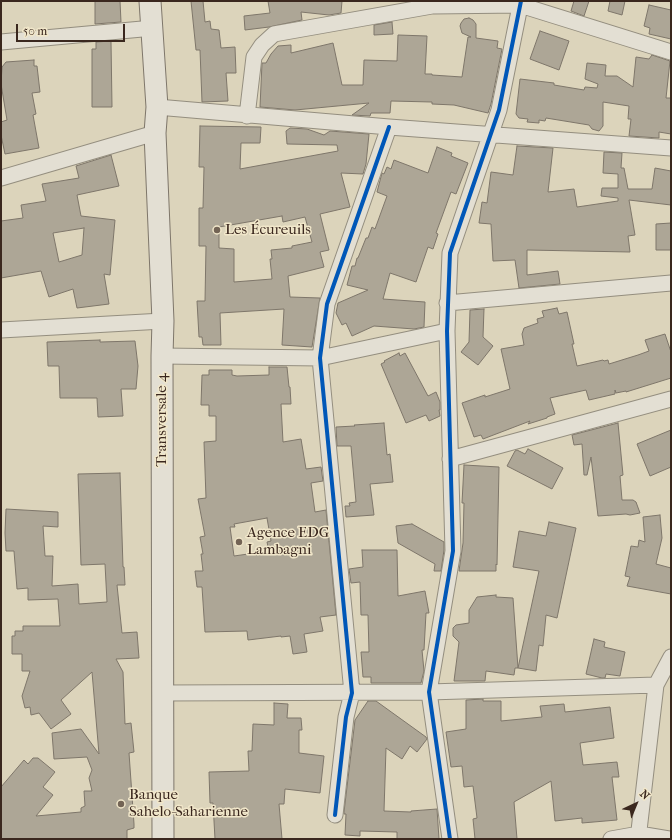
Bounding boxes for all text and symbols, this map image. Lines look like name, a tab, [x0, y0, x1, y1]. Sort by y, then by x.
scale bar	[18, 16, 127, 42]
text: 50 m	[23, 24, 47, 38]
place label: Les Écureuils	[225, 221, 311, 239]
marker: Les Écureuils	[212, 225, 222, 235]
street label: Transversale 4	[153, 373, 171, 467]
place label: Agence EDG Lambagni	[247, 524, 329, 559]
marker: Agence EDG Lambagni	[234, 537, 244, 547]
north arrow	[616, 784, 656, 824]
place label: Banque Sahelo-Saharienne	[129, 786, 248, 821]
text: N	[637, 787, 652, 803]
marker: Banque Sahelo-Saharienne	[116, 799, 126, 809]

